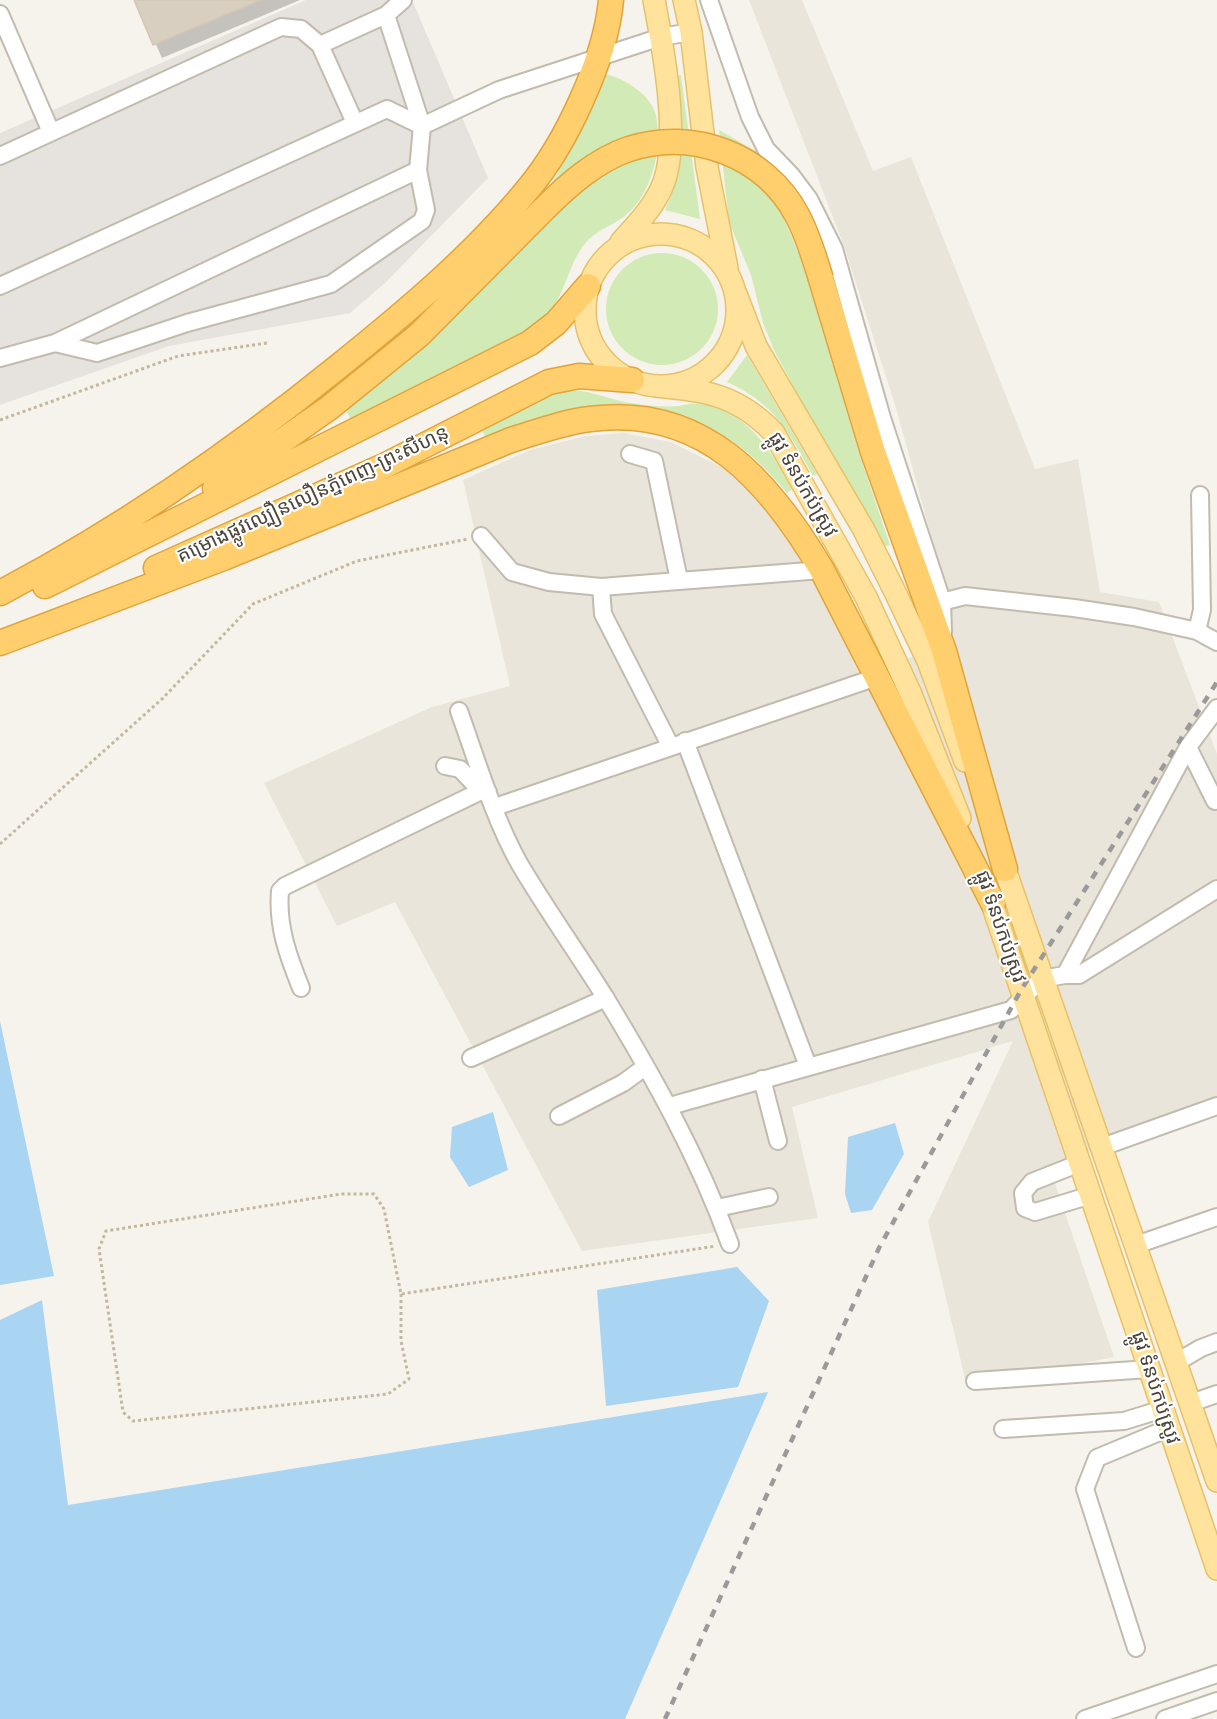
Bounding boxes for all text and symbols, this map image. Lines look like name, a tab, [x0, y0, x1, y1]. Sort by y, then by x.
street label: គម្រោងផ្លូវល្បឿនលឿនភ្នំពេញ-ព្រះសីហនុ	[173, 421, 453, 569]
street label: ផ្លូវ ទំនប់កប់ស្រូវ	[762, 428, 842, 542]
street label: ផ្លូវ ទំនប់កប់ស្រូវ	[970, 868, 1030, 986]
street label: ផ្លូវ ទំនប់កប់ស្រូវ	[1125, 1328, 1185, 1448]

